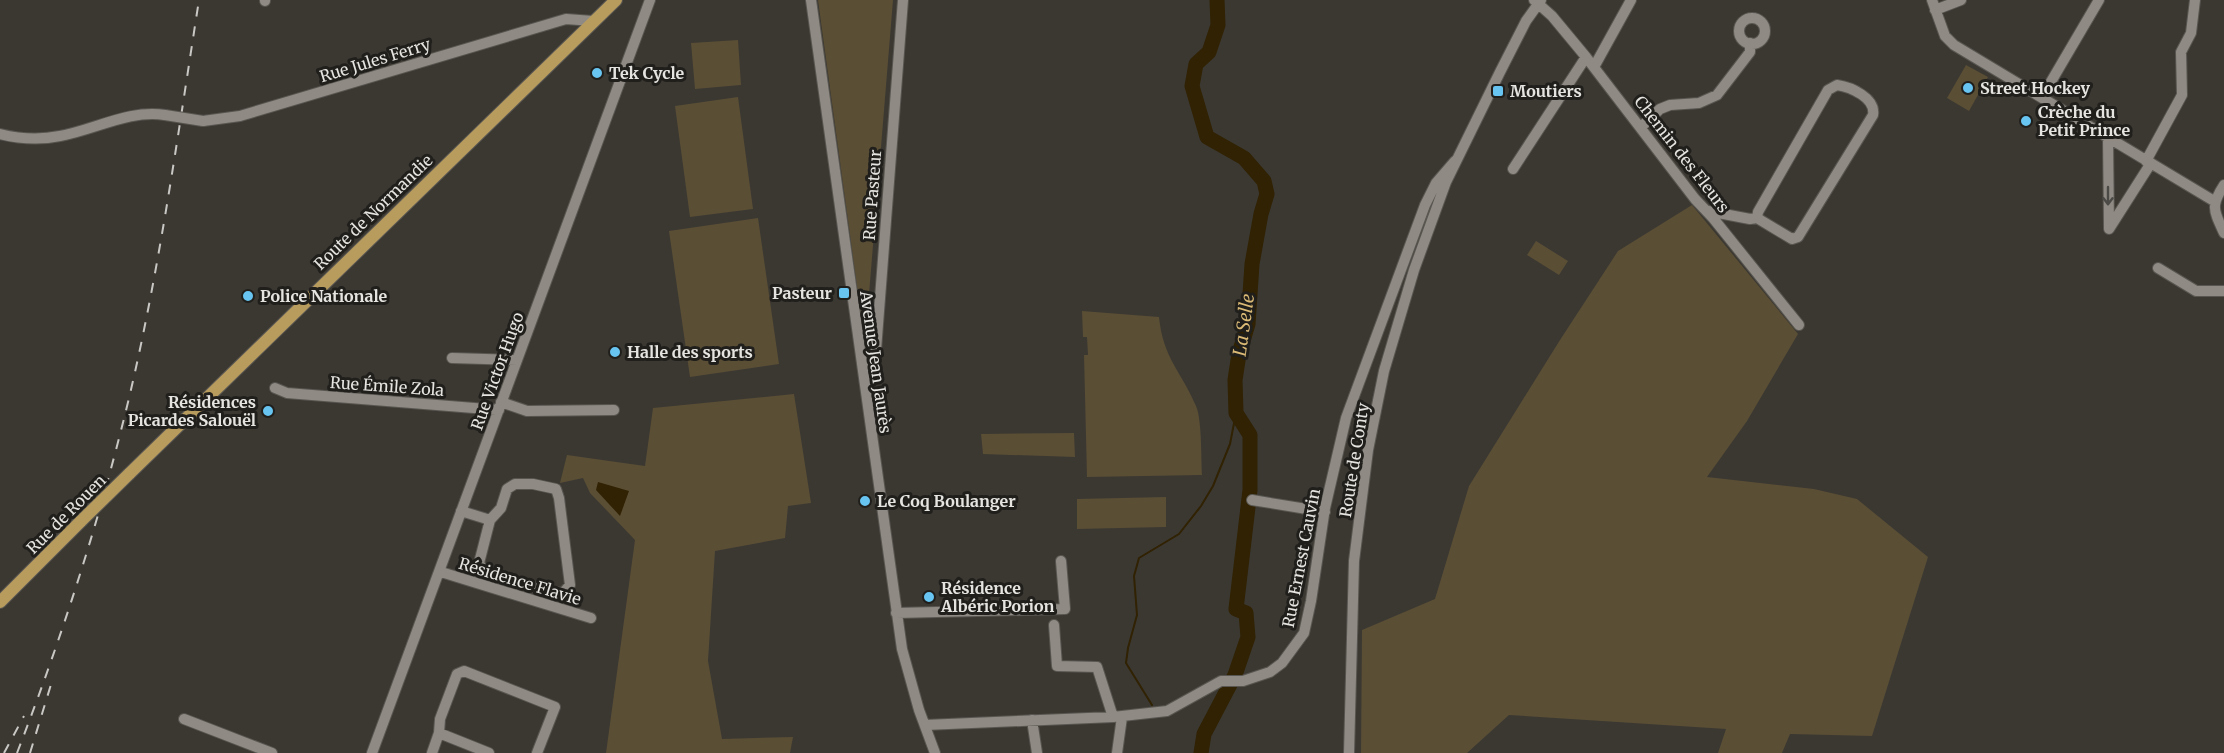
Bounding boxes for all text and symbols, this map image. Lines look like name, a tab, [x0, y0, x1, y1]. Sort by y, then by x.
street label: Rue Jules Ferry	[317, 33, 434, 86]
place label: Tek Cycle	[609, 63, 685, 83]
marker: Tek Cycle	[590, 66, 604, 80]
place label: Street Hockey	[1980, 78, 2091, 98]
place label: Moutiers	[1510, 81, 1582, 101]
marker: Street Hockey	[1961, 81, 1975, 95]
marker: Moutiers	[1491, 84, 1505, 98]
street label: Chemin des Fleurs	[1630, 92, 1734, 216]
place label: Crèche du Petit Prince	[2038, 102, 2130, 140]
marker: Crèche du Petit Prince	[2019, 114, 2033, 128]
street label: Rue Pasteur	[859, 149, 885, 241]
street label: Route de Normandie	[310, 150, 436, 274]
one-way arrow	[2102, 186, 2114, 206]
place label: Pasteur	[772, 283, 833, 303]
place label: Police Nationale	[260, 286, 388, 306]
marker: Pasteur	[837, 286, 851, 300]
marker: Police Nationale	[241, 289, 255, 303]
street label: Avenue Jean Jaurès	[856, 289, 896, 435]
water label: La Selle	[1228, 292, 1259, 358]
street label: Rue Victor Hugo	[466, 309, 528, 433]
place label: Halle des sports	[627, 342, 753, 362]
marker: Halle des sports	[608, 345, 622, 359]
street label: Rue Émile Zola	[329, 372, 445, 400]
place label: Résidences Picardes Salouël	[128, 392, 256, 430]
street label: Route de Conty	[1335, 401, 1373, 519]
marker: Résidences Picardes Salouël	[261, 404, 275, 418]
street label: Rue de Rouen	[22, 470, 110, 558]
street label: Rue Ernest Cauvin	[1278, 486, 1324, 629]
place label: Le Coq Boulanger	[877, 491, 1016, 511]
marker: Le Coq Boulanger	[858, 494, 872, 508]
street label: Résidence Flavie	[456, 553, 584, 609]
place label: Résidence Albéric Porion	[940, 578, 1054, 616]
marker: Résidence Albéric Porion	[922, 590, 936, 604]

